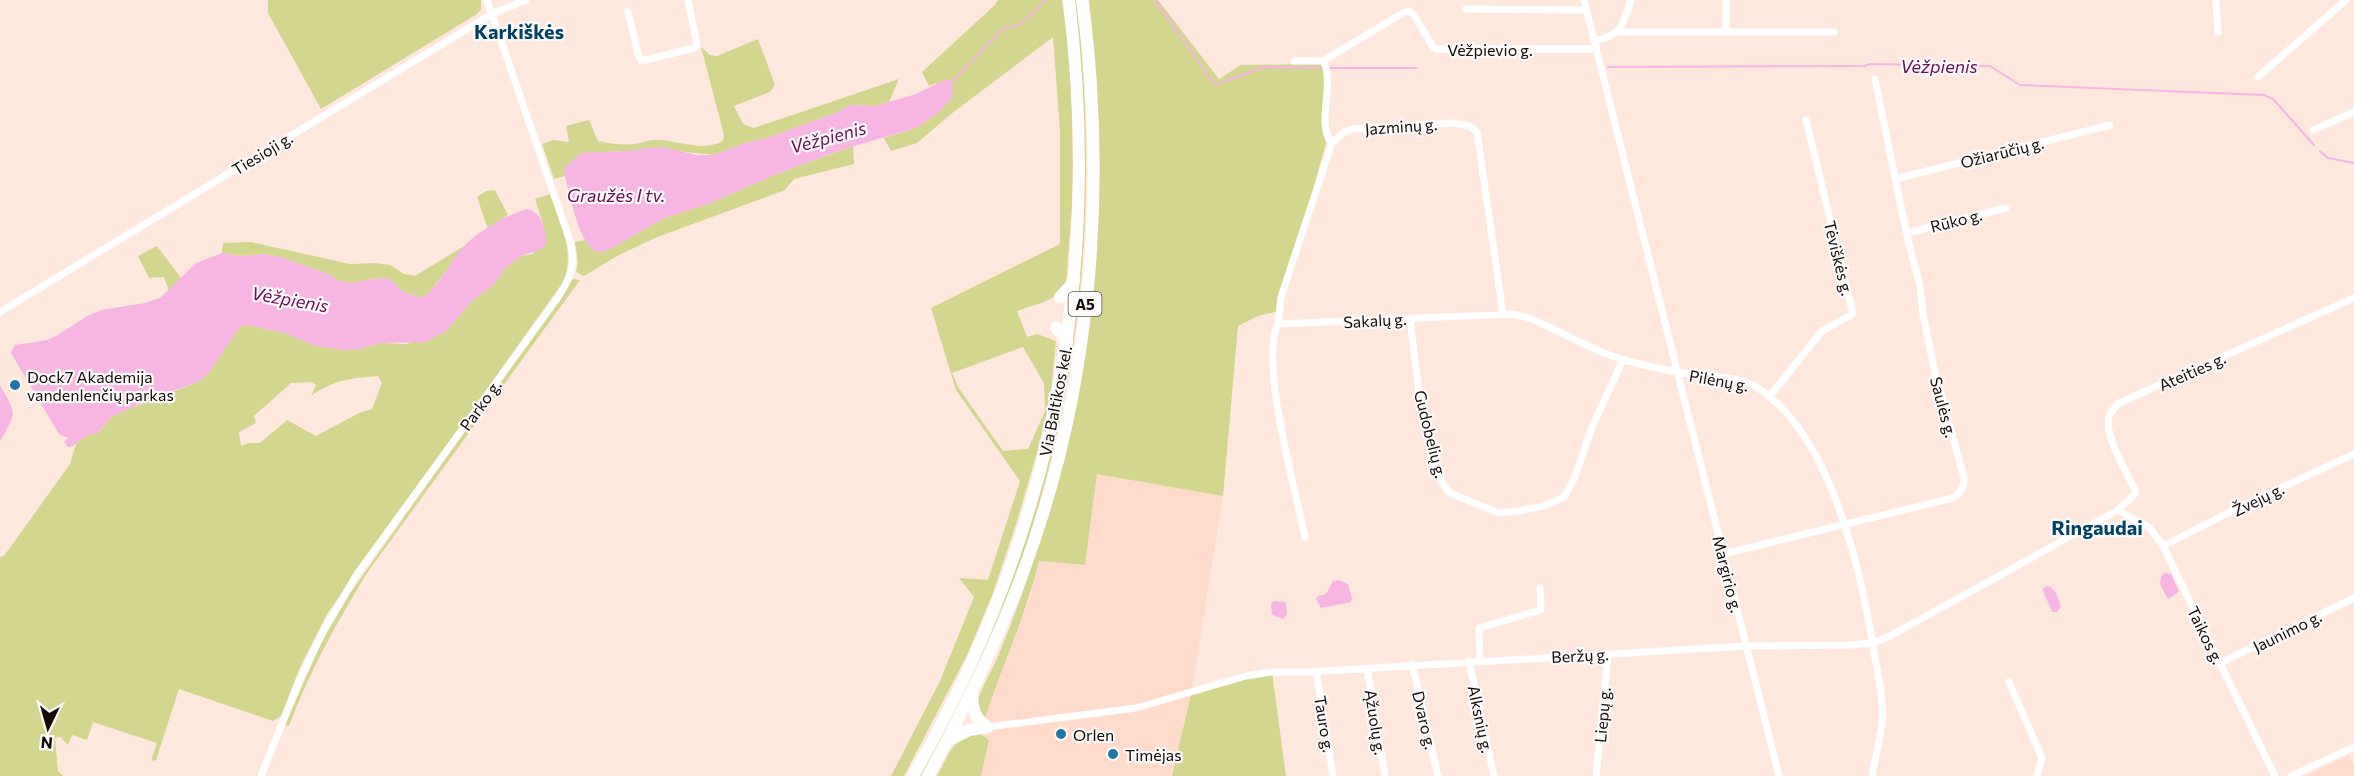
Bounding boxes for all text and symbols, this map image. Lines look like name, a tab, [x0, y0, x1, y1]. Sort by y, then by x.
district label: Karkiškės	[474, 19, 564, 43]
street label: Vėžpievio g.	[1447, 40, 1533, 59]
water label: Vėžpienis	[1900, 55, 1978, 77]
street label: Jazminų g.	[1364, 114, 1438, 138]
water label: Vėžpienis	[788, 116, 868, 158]
street label: Tiesioji g.	[228, 127, 296, 179]
street label: Ožiarūčių g.	[1958, 132, 2046, 172]
water label: Graužės I tv.	[567, 184, 665, 206]
street label: Rūko g.	[1928, 204, 1984, 236]
street label: Tėviškės g.	[1821, 219, 1857, 297]
water label: Vėžpienis	[250, 281, 330, 317]
road number: A5	[1068, 292, 1102, 316]
street label: Sakalų g.	[1343, 309, 1407, 331]
street label: Via Baltikos kel.	[1035, 344, 1075, 458]
street label: Ateities g.	[2156, 348, 2228, 394]
street label: Pilėnų g.	[1688, 365, 1750, 395]
place label: Dock7 Akademija vandenlenčių parkas	[27, 367, 174, 404]
street label: Saulės g.	[1927, 375, 1961, 439]
street label: Parko g.	[455, 376, 505, 434]
marker: Dock7 Akademija vandenlenčių parkas	[8, 378, 22, 392]
street label: Gudobelių g.	[1411, 388, 1451, 480]
street label: Žvejų g.	[2229, 478, 2287, 520]
district label: Ringaudai	[2051, 515, 2143, 539]
street label: Margirio g.	[1709, 534, 1747, 614]
street label: Taikos g.	[2184, 603, 2228, 667]
street label: Jaunimo g.	[2249, 606, 2325, 656]
street label: Beržų g.	[1551, 644, 1609, 666]
street label: Alksnių g.	[1465, 683, 1497, 755]
street label: Liepų g.	[1590, 686, 1614, 744]
street label: Ąžuolų g.	[1361, 688, 1391, 756]
street label: Dvaro g.	[1409, 689, 1441, 751]
street label: Tauro g.	[1311, 694, 1339, 754]
north arrow	[18, 698, 78, 758]
place label: Orlen	[1073, 725, 1114, 744]
marker: Orlen	[1054, 727, 1068, 741]
text: N	[40, 733, 53, 753]
place label: Timėjas	[1125, 745, 1182, 764]
marker: Timėjas	[1106, 747, 1120, 761]

